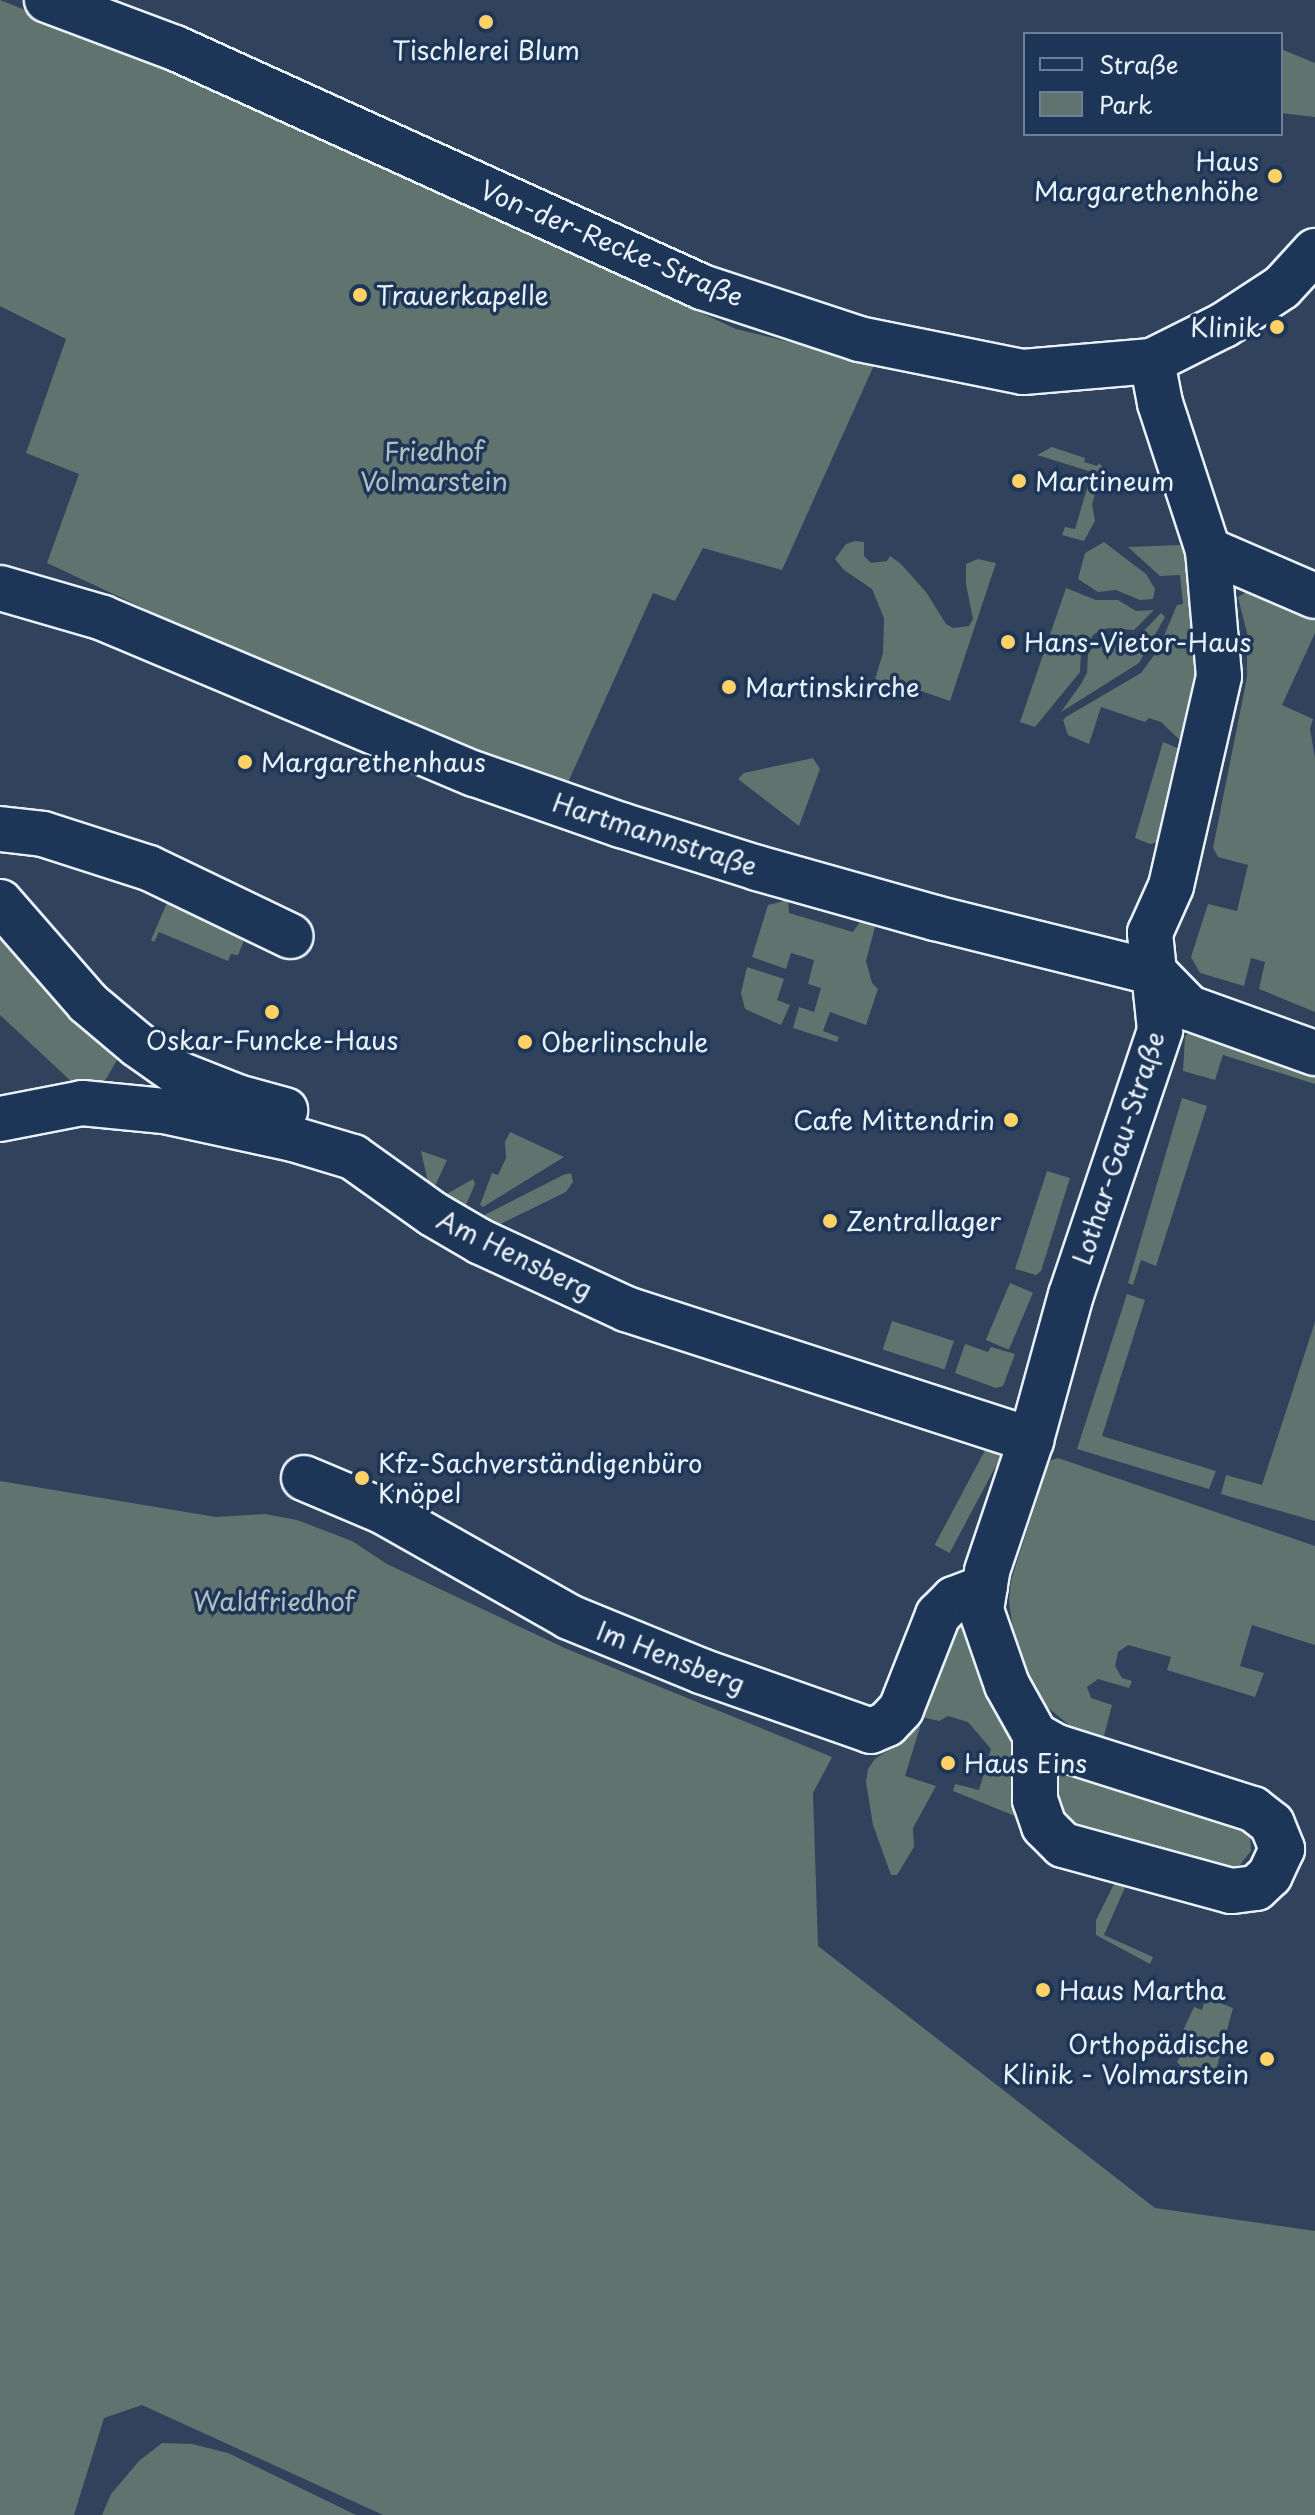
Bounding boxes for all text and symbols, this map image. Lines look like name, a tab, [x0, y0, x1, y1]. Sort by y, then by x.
marker: Tischlerei Blum	[477, 13, 495, 31]
legend	[1023, 32, 1283, 136]
place label: Tischlerei Blum	[391, 34, 581, 66]
text: Straße	[1099, 46, 1178, 82]
text: Park	[1099, 86, 1153, 122]
place label: Haus Margarethenhöhe	[1034, 145, 1259, 206]
marker: Haus Margarethenhöhe	[1266, 167, 1284, 185]
street label: Von-der-Recke-Straße	[476, 173, 748, 313]
place label: Trauerkapelle	[376, 279, 549, 311]
marker: Trauerkapelle	[351, 286, 369, 304]
place label: Klinik	[1190, 311, 1261, 343]
marker: Klinik	[1268, 318, 1286, 336]
park label: Friedhof Volmarstein	[360, 435, 508, 496]
place label: Martineum	[1035, 465, 1174, 497]
marker: Martineum	[1010, 472, 1028, 490]
place label: Hans-Vietor-Haus	[1024, 626, 1251, 658]
marker: Hans-Vietor-Haus	[999, 633, 1017, 651]
place label: Martinskirche	[745, 671, 920, 703]
marker: Martinskirche	[720, 678, 738, 696]
place label: Margarethenhaus	[261, 746, 486, 778]
marker: Margarethenhaus	[236, 753, 254, 771]
street label: Hartmannstraße	[549, 786, 761, 882]
marker: Oskar-Funcke-Haus	[263, 1003, 281, 1021]
place label: Oskar-Funcke-Haus	[146, 1024, 398, 1056]
place label: Oberlinschule	[541, 1026, 708, 1058]
street label: Lothar-Gau-Straße	[1066, 1027, 1170, 1269]
marker: Oberlinschule	[516, 1033, 534, 1051]
place label: Cafe Mittendrin	[794, 1104, 995, 1136]
marker: Cafe Mittendrin	[1002, 1111, 1020, 1129]
street label: Am Hensberg	[432, 1203, 598, 1305]
place label: Zentrallager	[846, 1205, 1001, 1237]
marker: Zentrallager	[821, 1212, 839, 1230]
place label: Kfz-Sachverständigenbüro Knöpel	[378, 1447, 703, 1508]
marker: Kfz-Sachverständigenbüro Knöpel	[353, 1469, 371, 1487]
park label: Waldfriedhof	[193, 1585, 355, 1617]
street label: Im Hensberg	[592, 1614, 750, 1700]
place label: Haus Eins	[964, 1747, 1086, 1779]
marker: Haus Eins	[939, 1754, 957, 1772]
place label: Haus Martha	[1059, 1974, 1225, 2006]
marker: Haus Martha	[1034, 1981, 1052, 1999]
place label: Orthopädische Klinik - Volmarstein	[1001, 2028, 1249, 2090]
marker: Orthopädische Klinik - Volmarstein	[1256, 2048, 1278, 2070]

